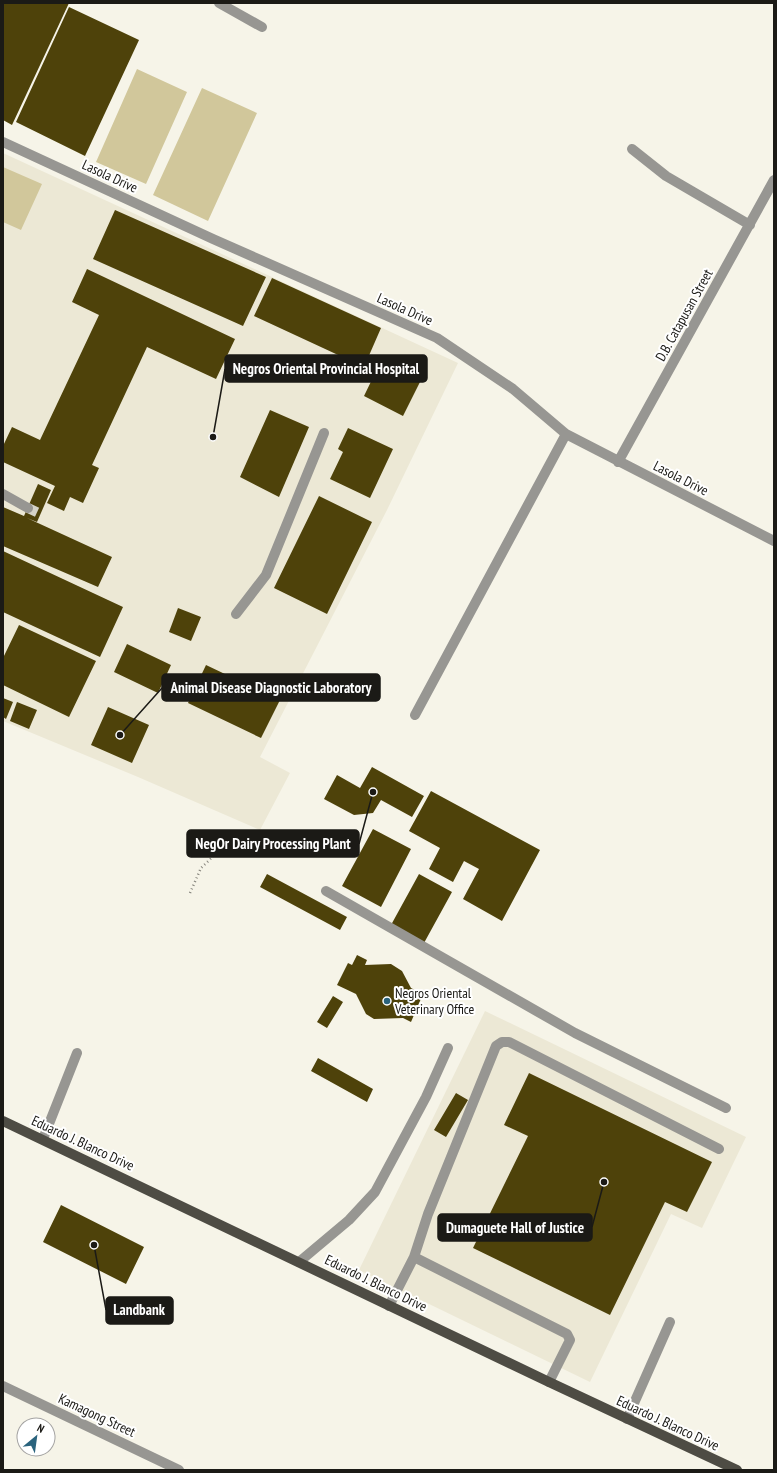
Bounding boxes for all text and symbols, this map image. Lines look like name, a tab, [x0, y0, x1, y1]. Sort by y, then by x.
street label: Lasola Drive	[79, 155, 141, 197]
street label: D.B. Catapusan Street	[651, 266, 717, 364]
street label: Lasola Drive	[374, 289, 436, 329]
callout: Negros Oriental Provincial Hospital	[225, 355, 427, 382]
text: Negros Oriental Provincial Hospital	[233, 359, 420, 378]
street label: Lasola Drive	[651, 457, 712, 500]
callout: Animal Disease Diagnostic Laboratory	[162, 674, 380, 701]
text: Animal Disease Diagnostic Laboratory	[169, 678, 373, 697]
callout: NegOr Dairy Processing Plant	[187, 830, 359, 857]
text: NegOr Dairy Processing Plant	[195, 834, 351, 853]
place label: Negros Oriental Veterinary Office	[394, 984, 475, 1018]
marker: Negros Oriental Veterinary Office	[382, 996, 392, 1006]
street label: Eduardo J. Blanco Drive	[29, 1111, 137, 1175]
callout: Dumaguete Hall of Justice	[438, 1214, 592, 1241]
text: Dumaguete Hall of Justice	[446, 1218, 584, 1237]
street label: Eduardo J. Blanco Drive	[322, 1250, 430, 1316]
callout: Landbank	[106, 1297, 173, 1324]
text: Landbank	[113, 1300, 166, 1319]
street label: Kamagong Street	[56, 1389, 139, 1441]
street label: Eduardo J. Blanco Drive	[614, 1391, 722, 1455]
north arrow	[16, 1417, 56, 1457]
text: N	[35, 1421, 47, 1436]

